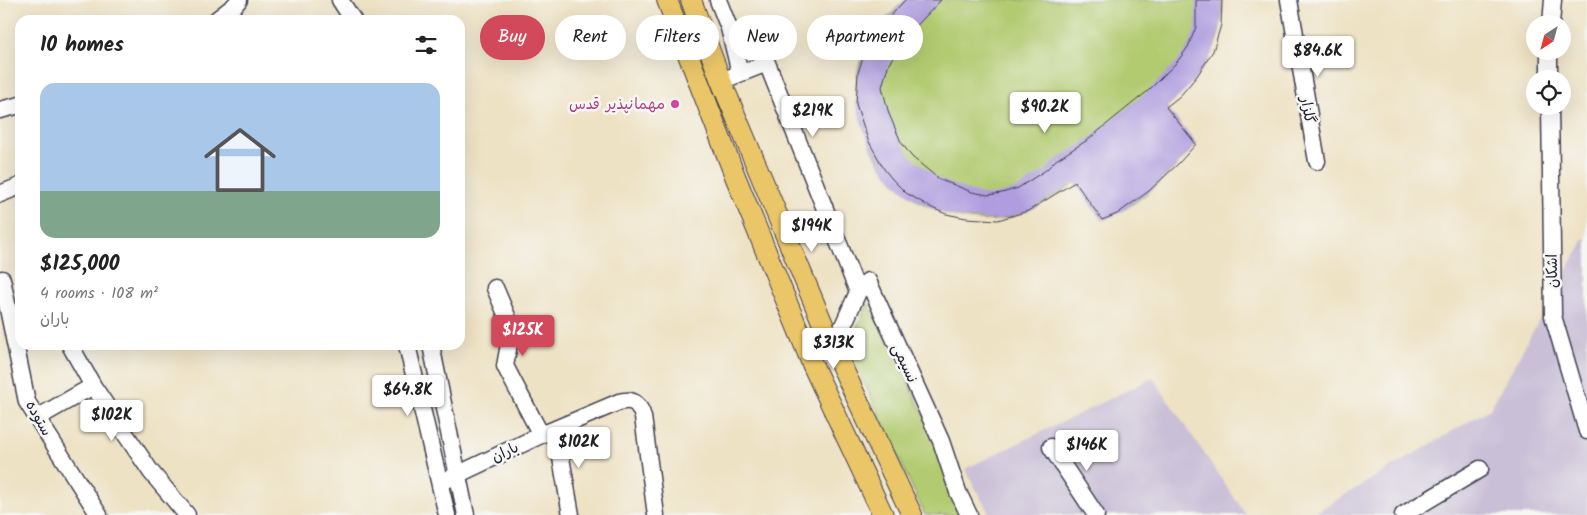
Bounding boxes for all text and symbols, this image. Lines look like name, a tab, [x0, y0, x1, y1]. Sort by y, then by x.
chip: Buy	[480, 15, 545, 60]
chip: Rent	[555, 15, 626, 60]
chip: Filters	[636, 15, 719, 60]
chip: New	[729, 15, 797, 60]
chip: Apartment	[807, 15, 923, 60]
north arrow	[1526, 15, 1571, 60]
map controls	[1526, 15, 1571, 115]
text: 10 homes	[40, 29, 124, 62]
icon: filters	[412, 31, 440, 59]
pin: $84.6K	[1277, 36, 1359, 78]
text: $84.6K	[1293, 39, 1343, 64]
button: locate	[1526, 70, 1571, 115]
pin: $90.2K	[1004, 92, 1086, 134]
place label: مهمانپذیر قدس	[569, 93, 665, 117]
street label: گلزار	[1293, 94, 1321, 125]
text: $90.2K	[1021, 95, 1069, 120]
pin: $219K	[778, 96, 848, 138]
marker: مهمانپذیر قدس	[669, 98, 681, 110]
text: $219K	[792, 99, 834, 124]
icon: home	[195, 115, 285, 205]
pin: $194K	[777, 210, 847, 253]
text: $194K	[792, 214, 832, 239]
text: $125,000	[40, 248, 119, 281]
street label: اشکان	[1541, 254, 1565, 288]
text: 4 rooms · 108 m²	[40, 281, 158, 306]
text: باران	[40, 307, 69, 332]
pin: $125K	[488, 314, 558, 357]
text: $125K	[502, 318, 544, 343]
pin: $313K	[799, 328, 869, 370]
text: $313K	[813, 331, 855, 356]
street label: نسیمی	[885, 340, 924, 387]
pin: $64.8K	[367, 374, 449, 417]
text: $64.8K	[383, 378, 433, 403]
street label: ستوده	[18, 396, 58, 441]
pin: $102K	[77, 400, 147, 442]
text: $102K	[91, 403, 133, 428]
pin: $102K	[544, 426, 614, 469]
text: $102K	[558, 430, 600, 455]
pin: $146K	[1052, 430, 1122, 472]
text: $146K	[1066, 433, 1108, 458]
street label: باران	[488, 436, 523, 470]

